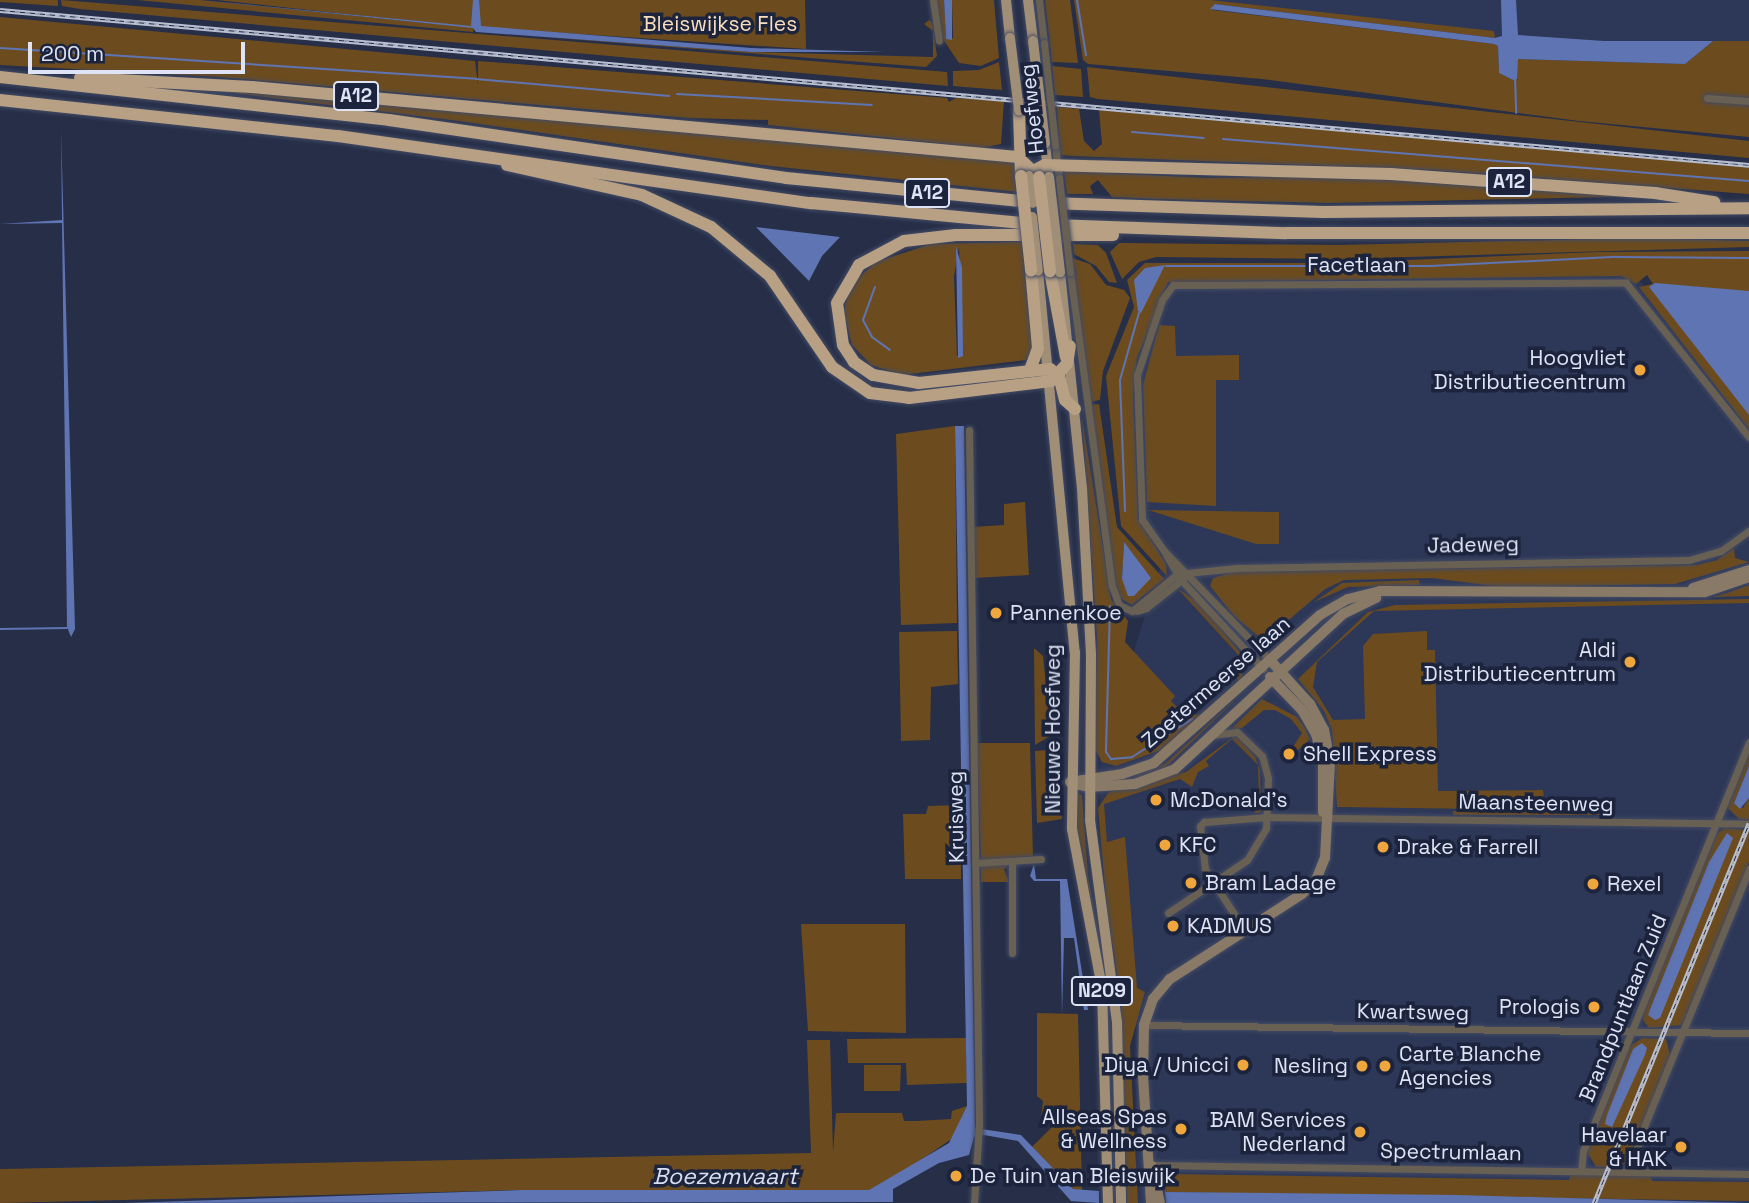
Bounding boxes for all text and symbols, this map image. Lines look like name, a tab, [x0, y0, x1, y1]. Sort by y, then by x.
park label: Bleiswijkse Fles	[643, 11, 797, 37]
scale bar	[32, 28, 248, 72]
text: 200 m	[41, 40, 104, 67]
street label: Hoefweg	[1015, 63, 1049, 155]
road number: A12	[332, 80, 380, 111]
road number: A12	[1484, 166, 1534, 198]
road number: A12	[902, 178, 951, 209]
street label: Facetlaan	[1307, 252, 1407, 278]
place label: Hoogvliet Distributiecentrum	[1434, 345, 1626, 395]
marker: Hoogvliet Distributiecentrum	[1632, 362, 1648, 378]
street label: Jadeweg	[1427, 532, 1519, 558]
place label: Pannenkoe	[1010, 600, 1122, 626]
marker: Pannenkoe	[988, 605, 1004, 621]
street label: Zoetermeerse laan	[1137, 611, 1295, 753]
place label: Aldi Distributiecentrum	[1424, 637, 1616, 687]
street label: Nieuwe Hoefweg	[1040, 644, 1066, 814]
marker: Aldi Distributiecentrum	[1622, 654, 1638, 670]
place label: Shell Express	[1303, 741, 1437, 767]
marker: Shell Express	[1281, 746, 1297, 762]
street label: Kruisweg	[943, 771, 969, 863]
place label: McDonald's	[1170, 787, 1288, 813]
street label: Maansteenweg	[1458, 789, 1614, 817]
marker: McDonald's	[1148, 792, 1164, 808]
place label: KFC	[1179, 832, 1216, 858]
place label: Drake & Farrell	[1397, 834, 1539, 860]
marker: KFC	[1157, 837, 1173, 853]
marker: Drake & Farrell	[1375, 839, 1391, 855]
place label: Bram Ladage	[1205, 870, 1336, 896]
place label: Rexel	[1607, 871, 1661, 897]
marker: Bram Ladage	[1183, 875, 1199, 891]
marker: Rexel	[1585, 876, 1601, 892]
street label: Brandpuntlaan Zuid	[1574, 911, 1672, 1105]
place label: KADMUS	[1187, 913, 1272, 939]
marker: KADMUS	[1165, 918, 1181, 934]
road number: N209	[1070, 976, 1134, 1007]
place label: Prologis	[1499, 994, 1580, 1020]
street label: Kwartsweg	[1357, 998, 1469, 1026]
marker: Prologis	[1586, 999, 1602, 1015]
place label: Carte Blanche Agencies	[1399, 1041, 1541, 1091]
place label: Diya / Unicci	[1104, 1052, 1229, 1078]
place label: Nesling	[1274, 1053, 1348, 1079]
marker: Diya / Unicci	[1235, 1057, 1251, 1073]
marker: Nesling	[1354, 1058, 1370, 1074]
marker: Carte Blanche Agencies	[1377, 1058, 1393, 1074]
place label: Allseas Spas & Wellness	[1042, 1104, 1167, 1154]
place label: BAM Services Nederland	[1210, 1107, 1346, 1157]
marker: Allseas Spas & Wellness	[1173, 1121, 1189, 1137]
place label: Havelaar & HAK	[1581, 1122, 1667, 1172]
marker: BAM Services Nederland	[1352, 1124, 1368, 1140]
street label: Spectrumlaan	[1380, 1138, 1522, 1166]
marker: Havelaar & HAK	[1673, 1139, 1689, 1155]
water label: Boezemvaart	[653, 1162, 797, 1190]
place label: De Tuin van Bleiswijk	[970, 1163, 1176, 1189]
marker: De Tuin van Bleiswijk	[948, 1168, 964, 1184]

